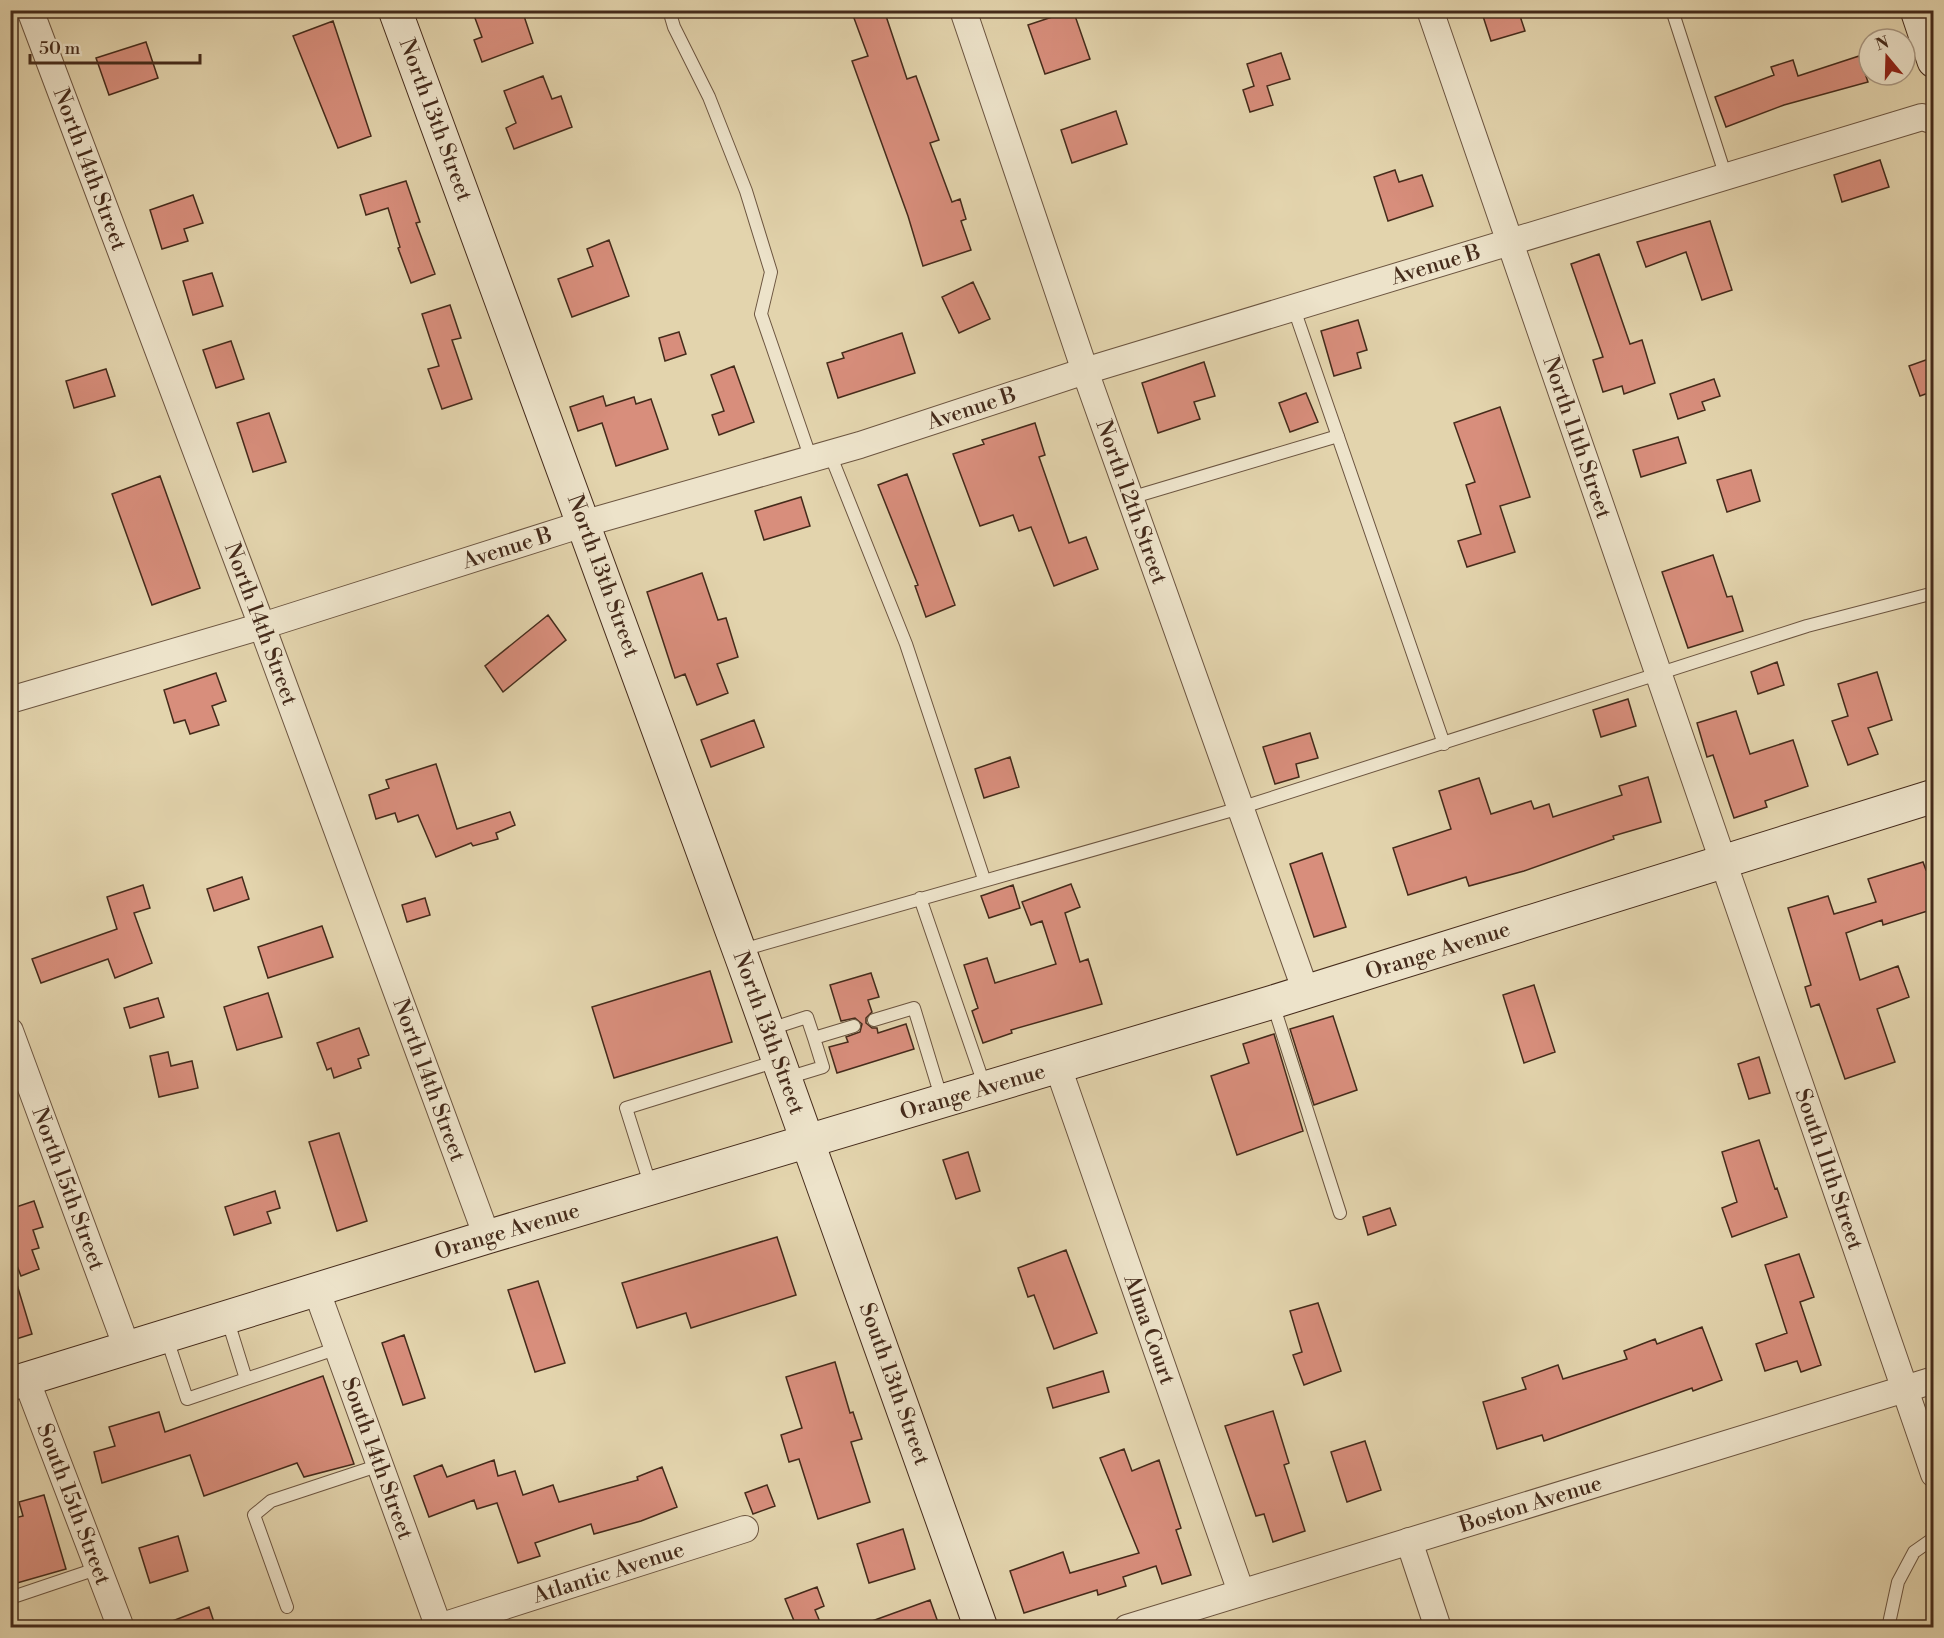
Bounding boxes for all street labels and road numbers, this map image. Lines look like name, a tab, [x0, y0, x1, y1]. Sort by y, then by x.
street label: North 13th Street	[393, 35, 478, 205]
street label: North 14th Street	[47, 84, 133, 254]
street label: Avenue B	[1387, 238, 1484, 291]
street label: North 11th Street	[1537, 353, 1618, 522]
street label: Avenue B	[922, 381, 1020, 436]
street label: North 12th Street	[1090, 416, 1173, 588]
street label: North 13th Street	[561, 491, 646, 661]
street label: Avenue B	[458, 521, 555, 575]
street label: North 14th Street	[218, 539, 304, 709]
street label: Orange Avenue	[1362, 915, 1513, 986]
street label: North 13th Street	[727, 948, 811, 1118]
street label: North 14th Street	[387, 995, 472, 1165]
street label: Orange Avenue	[897, 1057, 1048, 1126]
street label: South 11th Street	[1789, 1085, 1869, 1253]
street label: North 15th Street	[26, 1103, 111, 1274]
street label: Orange Avenue	[431, 1197, 583, 1266]
street label: Alma Court	[1118, 1270, 1181, 1388]
street label: South 13th Street	[853, 1299, 936, 1469]
street label: South 14th Street	[336, 1373, 419, 1543]
street label: South 15th Street	[31, 1420, 117, 1589]
street label: Boston Avenue	[1455, 1469, 1605, 1539]
street label: Atlantic Avenue	[529, 1536, 688, 1610]

